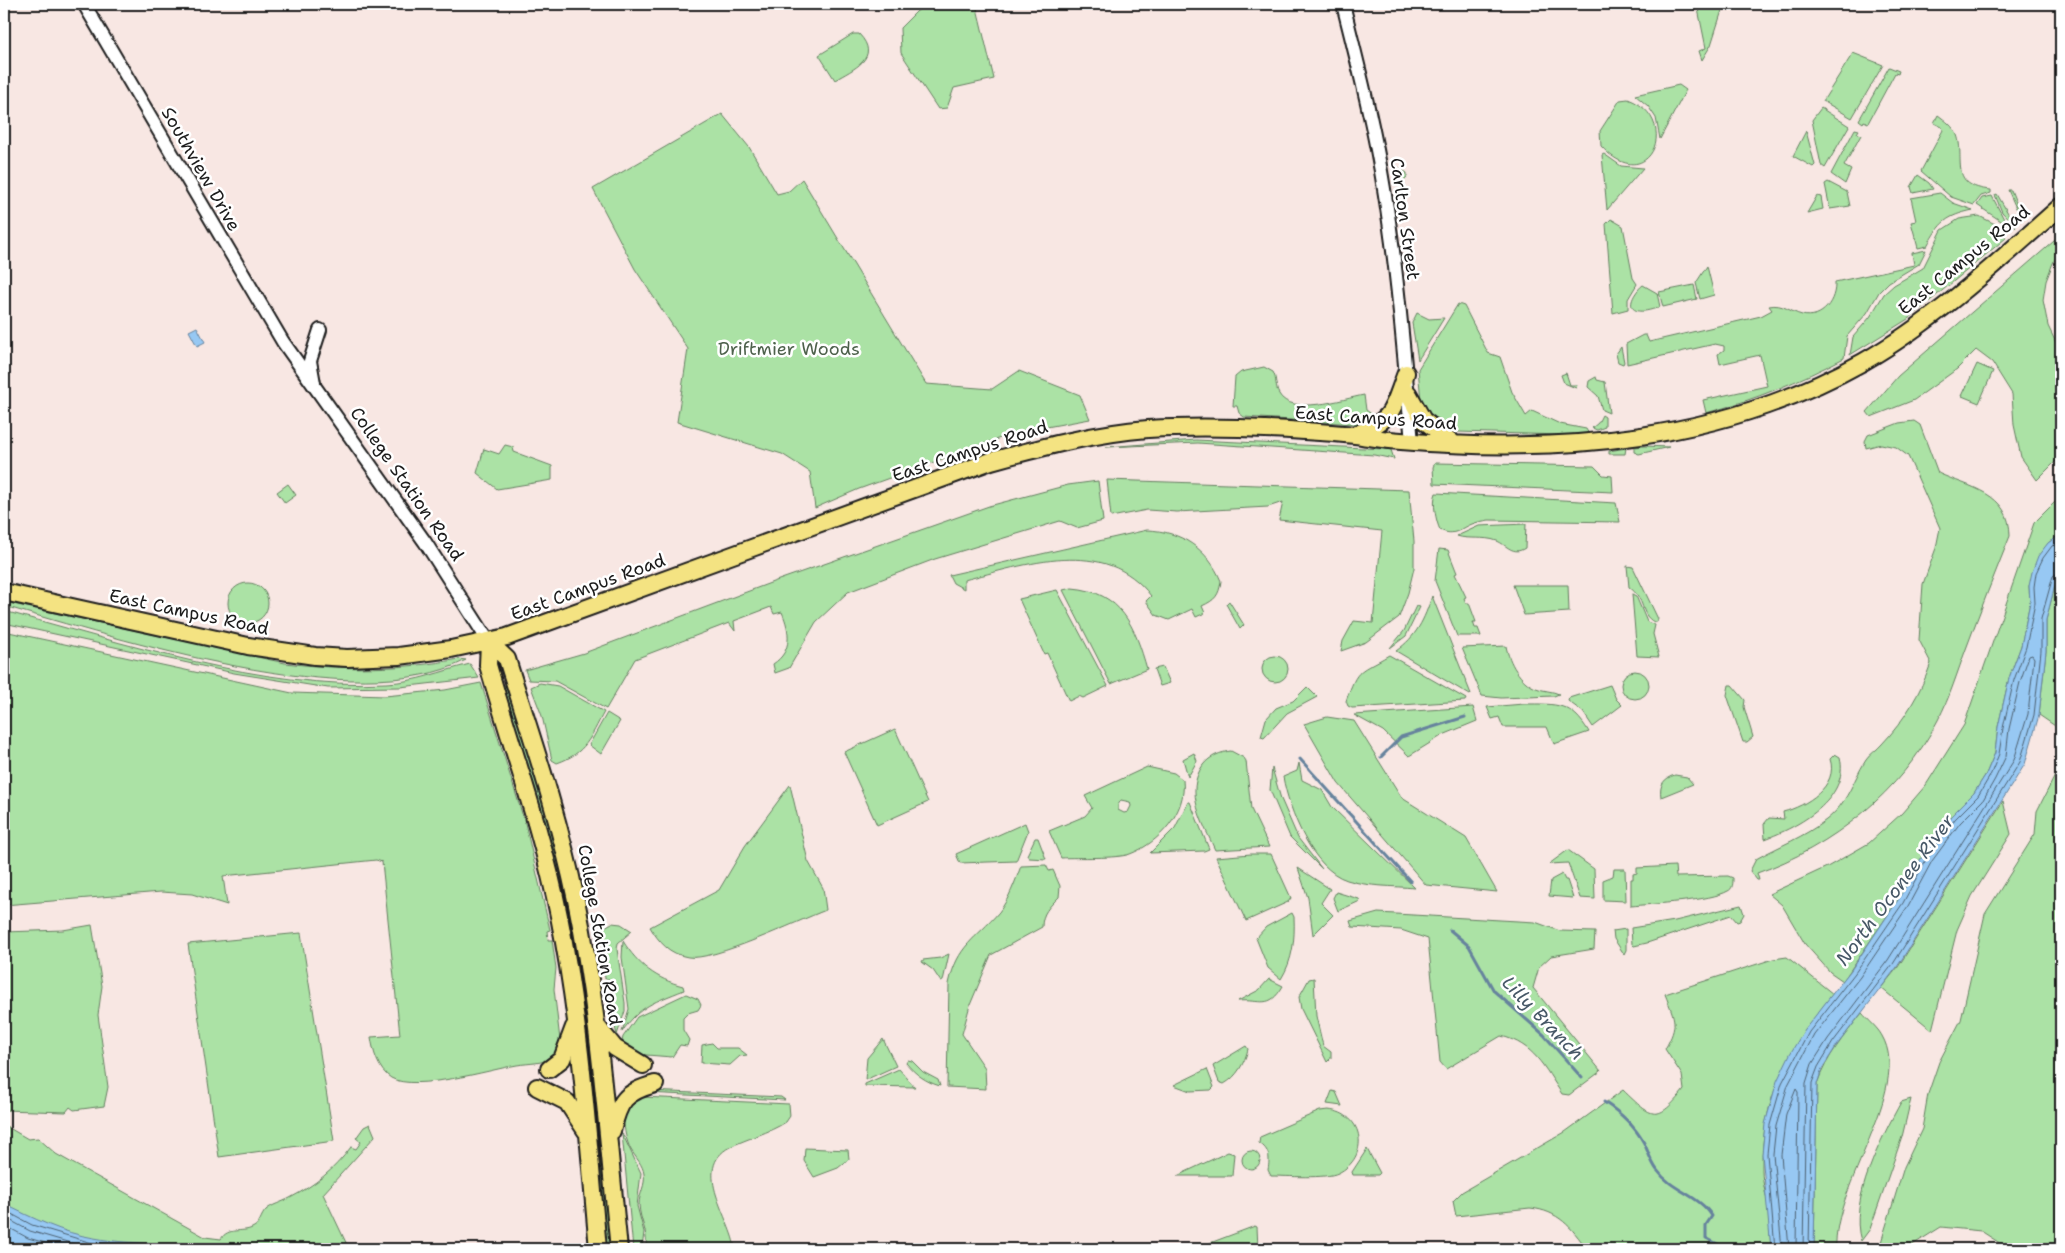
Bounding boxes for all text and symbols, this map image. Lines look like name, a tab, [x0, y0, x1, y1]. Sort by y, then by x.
street label: Southview Drive	[156, 103, 246, 235]
street label: Carlton Street	[1385, 156, 1425, 282]
street label: East Campus Road	[1893, 199, 2035, 321]
park label: Driftmier Woods	[718, 337, 860, 361]
street label: East Campus Road	[1294, 400, 1458, 436]
street label: College Station Road	[345, 402, 469, 566]
street label: East Campus Road	[889, 414, 1051, 488]
street label: East Campus Road	[507, 548, 669, 626]
street label: East Campus Road	[107, 583, 271, 641]
water label: North Oconee River	[1830, 809, 1961, 971]
street label: College Station Road	[572, 843, 628, 1027]
water label: Lilly Branch	[1496, 970, 1590, 1066]

